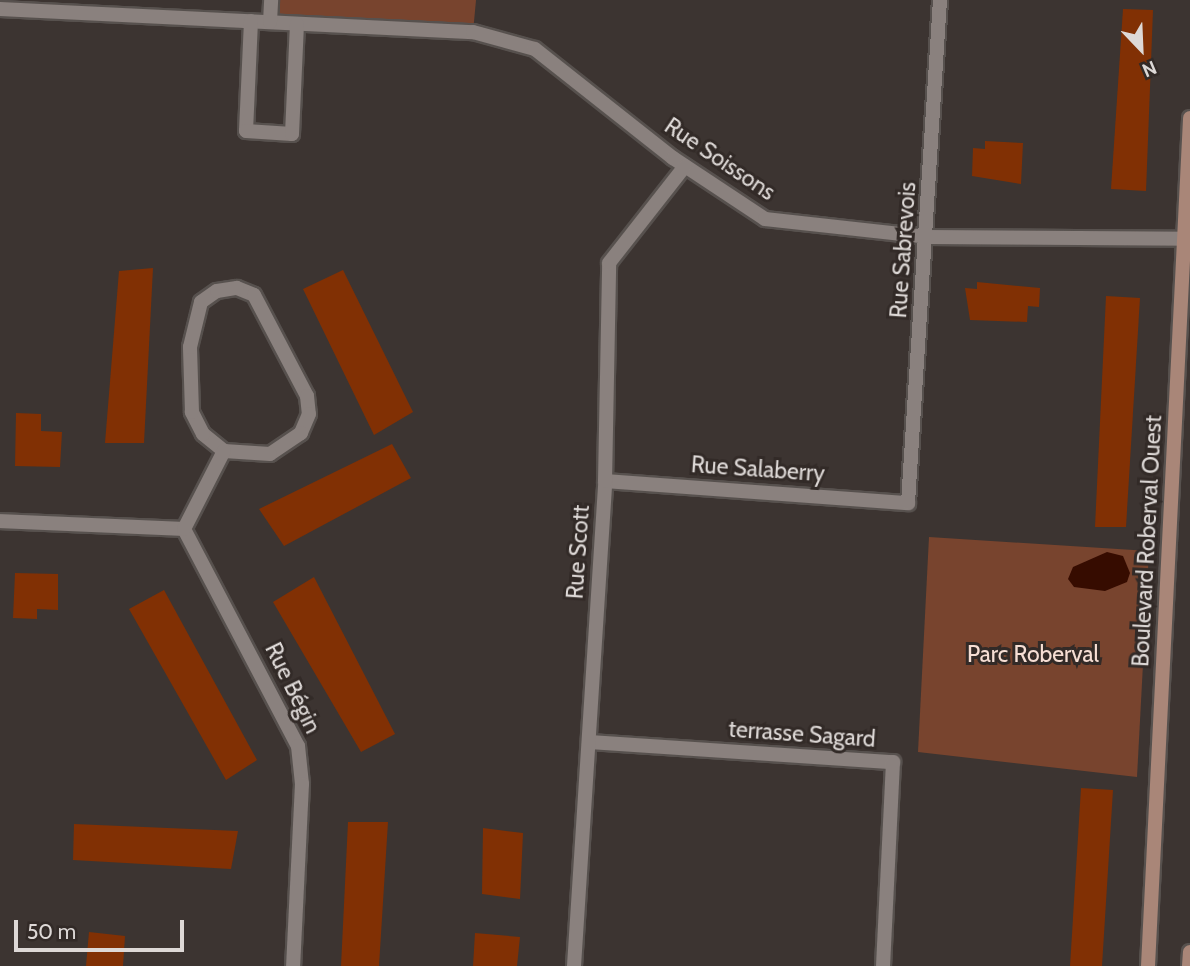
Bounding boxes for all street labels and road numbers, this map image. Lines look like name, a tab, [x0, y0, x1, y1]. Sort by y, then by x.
street label: Rue Soissons	[659, 112, 781, 206]
street label: Rue Sabrevois	[884, 181, 922, 319]
street label: Boulevard Roberval Ouest	[1127, 414, 1167, 668]
street label: Rue Salaberry	[690, 451, 826, 487]
street label: Rue Scott	[561, 504, 595, 600]
street label: Rue Bégin	[259, 638, 327, 738]
street label: terrasse Sagard	[727, 715, 877, 753]

